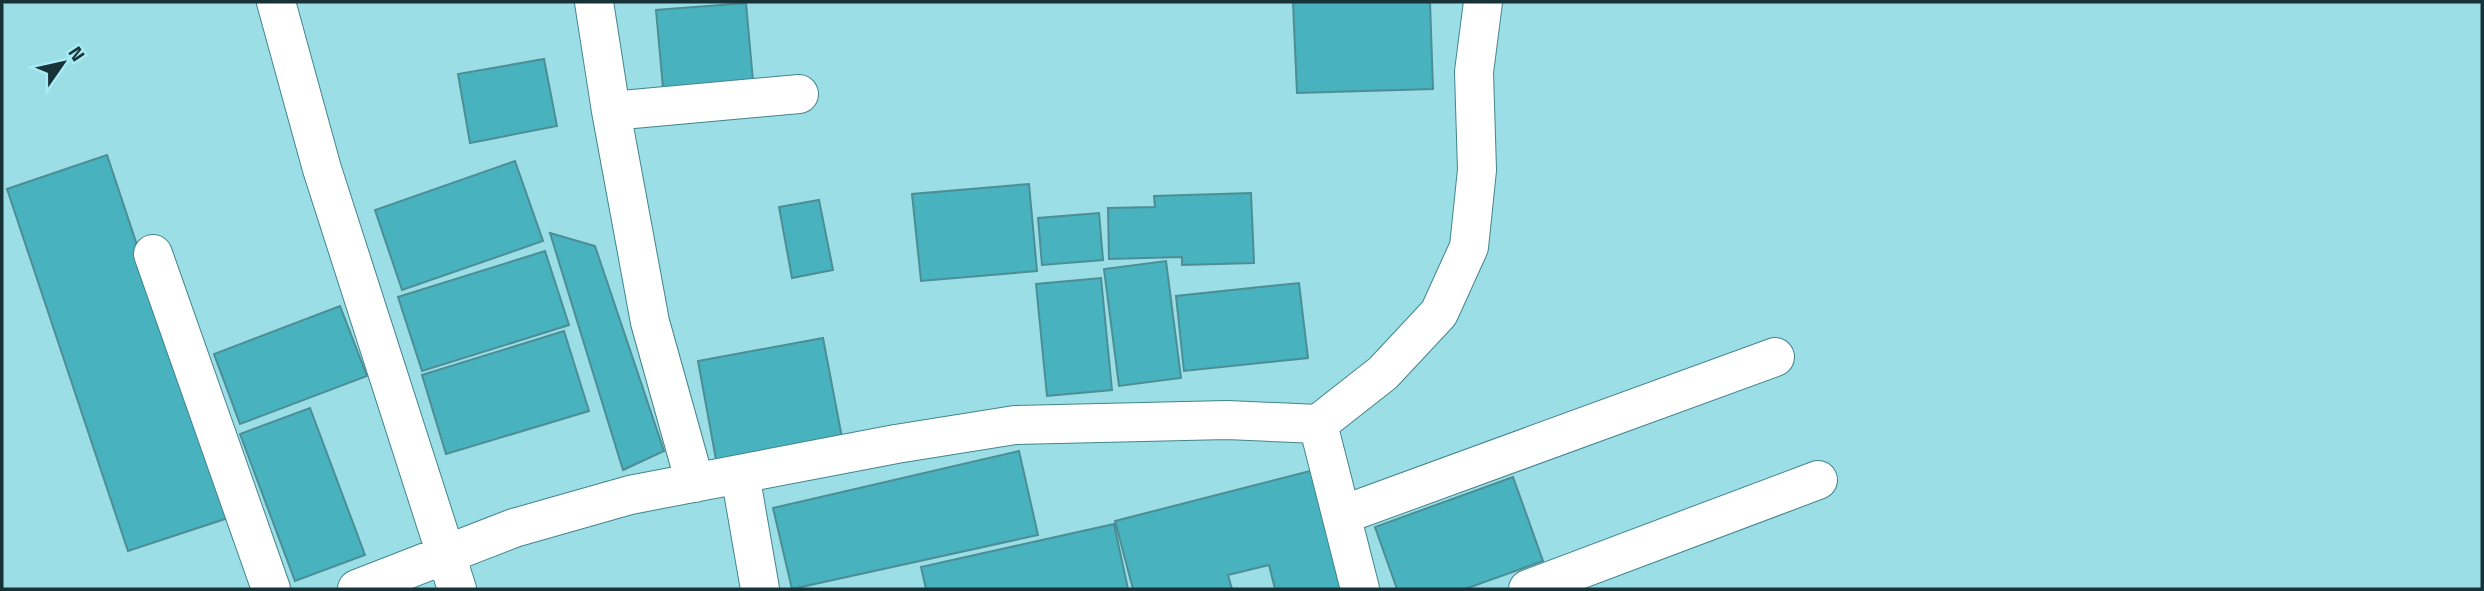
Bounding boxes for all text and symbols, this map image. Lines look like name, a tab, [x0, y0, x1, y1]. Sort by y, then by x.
north arrow	[28, 28, 98, 98]
text: N	[62, 40, 93, 67]

